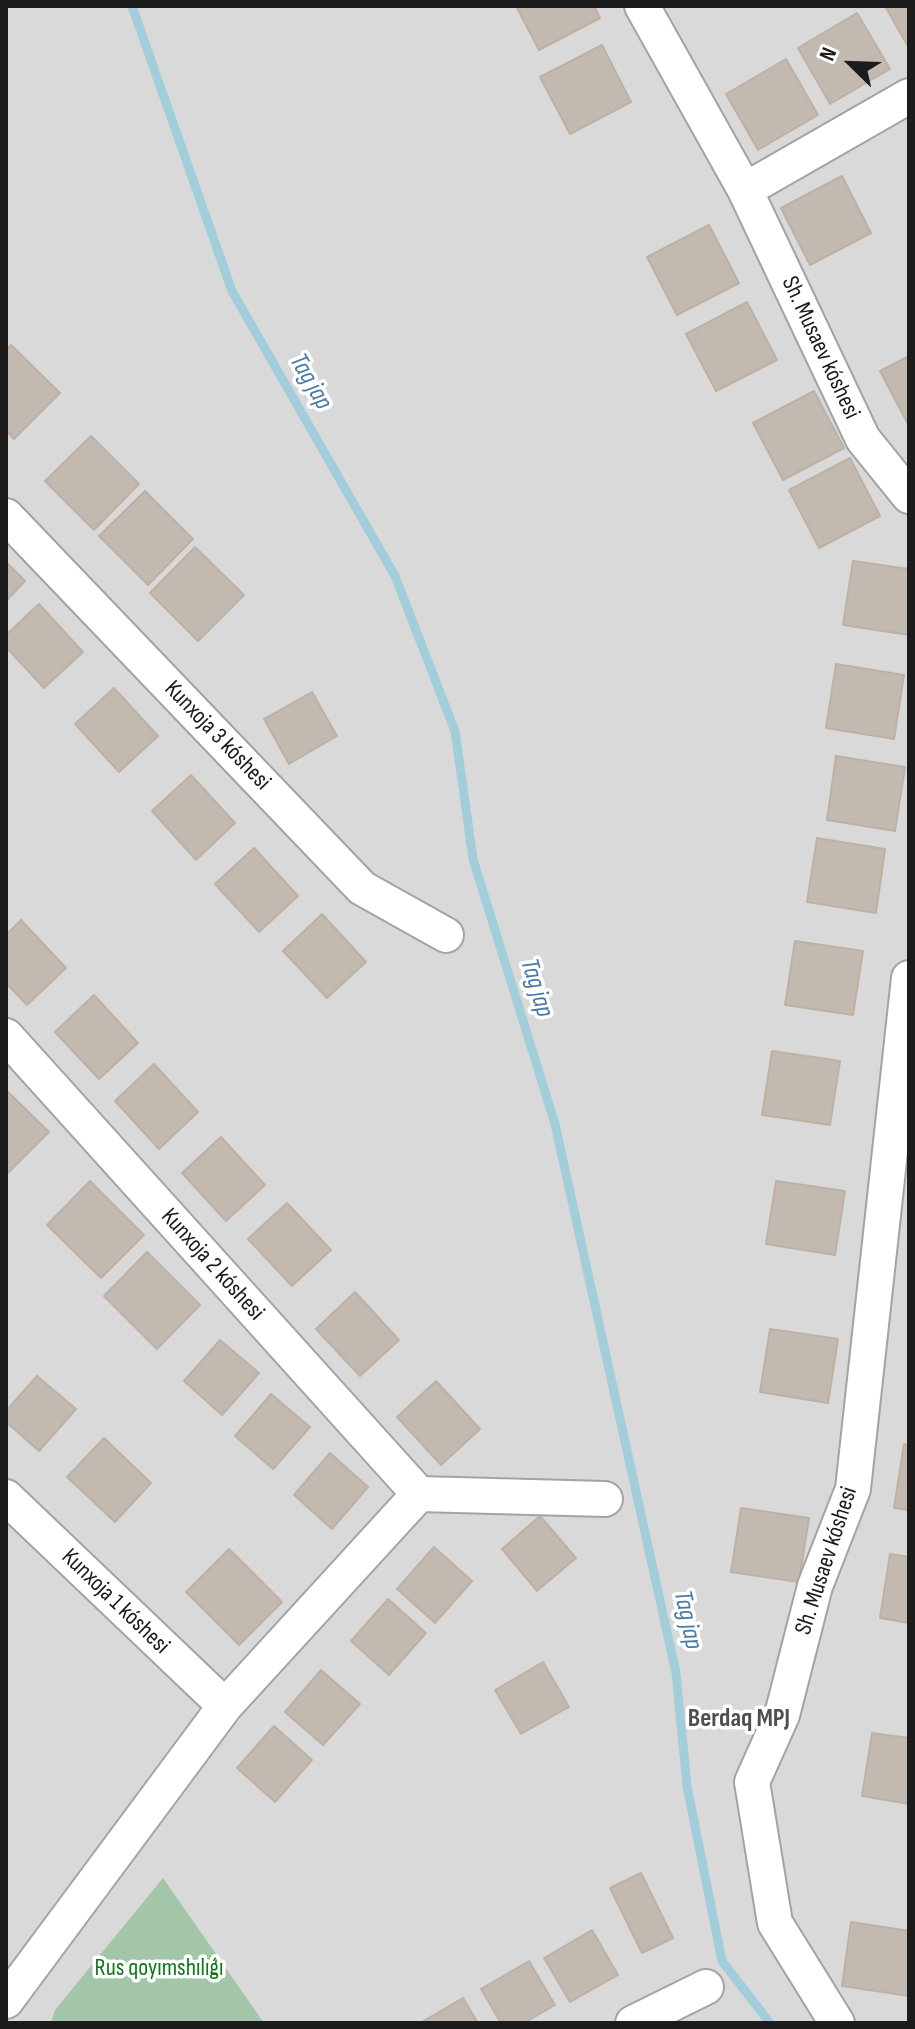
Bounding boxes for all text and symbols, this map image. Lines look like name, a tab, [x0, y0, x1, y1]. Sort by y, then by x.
north arrow	[811, 24, 891, 104]
text: N	[814, 44, 843, 65]
street label: Sh. Musaev kóshesi	[774, 272, 866, 424]
water label: Tag jap	[282, 348, 338, 416]
street label: Kunxoja 3 kóshesi	[158, 675, 276, 797]
water label: Tag jap	[512, 955, 560, 1021]
street label: Kunxoja 2 kóshesi	[154, 1203, 270, 1327]
street label: Sh. Musaev kóshesi	[790, 1483, 864, 1639]
street label: Kunxoja 1 kóshesi	[55, 1543, 175, 1661]
water label: Tag jap	[666, 1588, 708, 1652]
district label: Berdaq MPJ	[688, 1703, 790, 1735]
park label: Rus qoyımshılıǵı	[95, 1955, 223, 1983]

